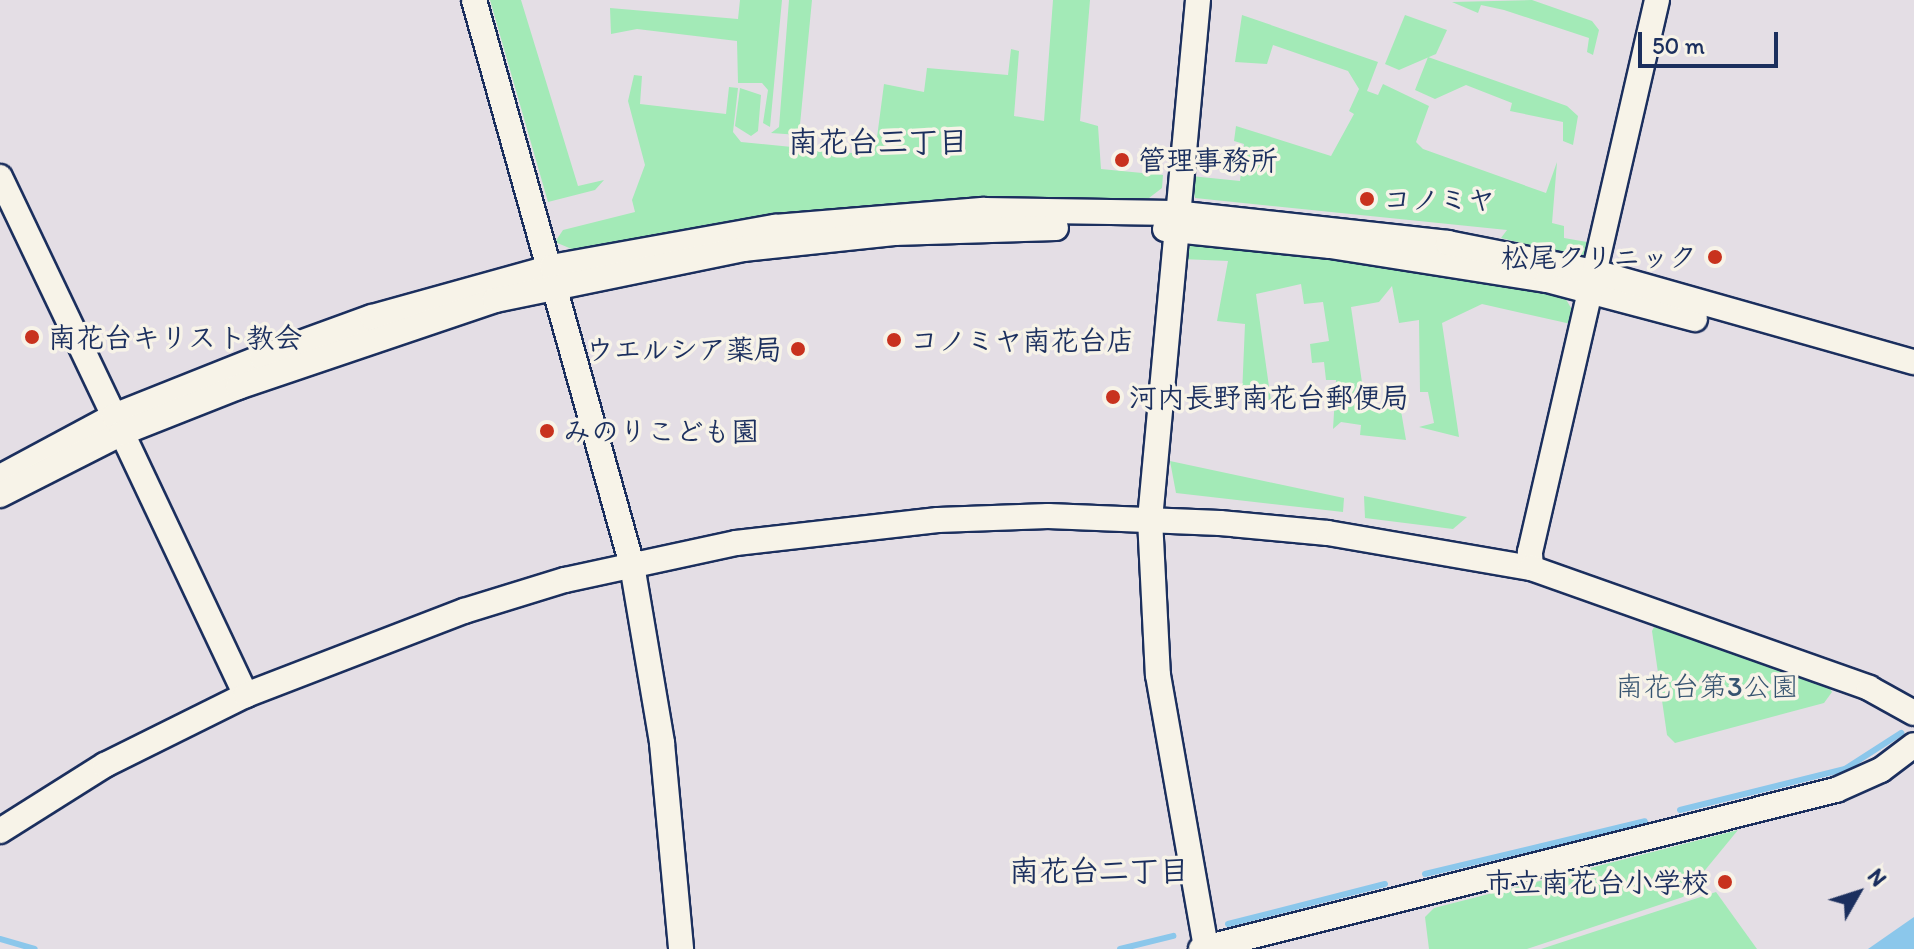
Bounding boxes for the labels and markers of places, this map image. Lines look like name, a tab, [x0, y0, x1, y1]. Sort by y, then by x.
place label: 管理事務所	[1138, 143, 1278, 177]
marker: 管理事務所	[1113, 151, 1131, 169]
place label: コノミヤ	[1383, 182, 1495, 216]
marker: コノミヤ	[1358, 190, 1376, 208]
place label: 松尾クリニック	[1501, 240, 1697, 274]
marker: 松尾クリニック	[1704, 246, 1726, 268]
place label: 南花台キリスト教会	[48, 320, 300, 354]
place label: コノミヤ南花台店	[910, 323, 1134, 357]
marker: 南花台キリスト教会	[23, 328, 41, 346]
marker: コノミヤ南花台店	[885, 331, 903, 349]
place label: ウエルシア薬局	[586, 332, 782, 366]
marker: ウエルシア薬局	[789, 340, 807, 358]
place label: 河内長野南花台郵便局	[1129, 380, 1409, 414]
marker: 河内長野南花台郵便局	[1104, 388, 1122, 406]
place label: みのりこども園	[563, 414, 759, 448]
marker: みのりこども園	[538, 422, 556, 440]
place label: 市立南花台小学校	[1485, 865, 1709, 899]
marker: 市立南花台小学校	[1716, 873, 1734, 891]

